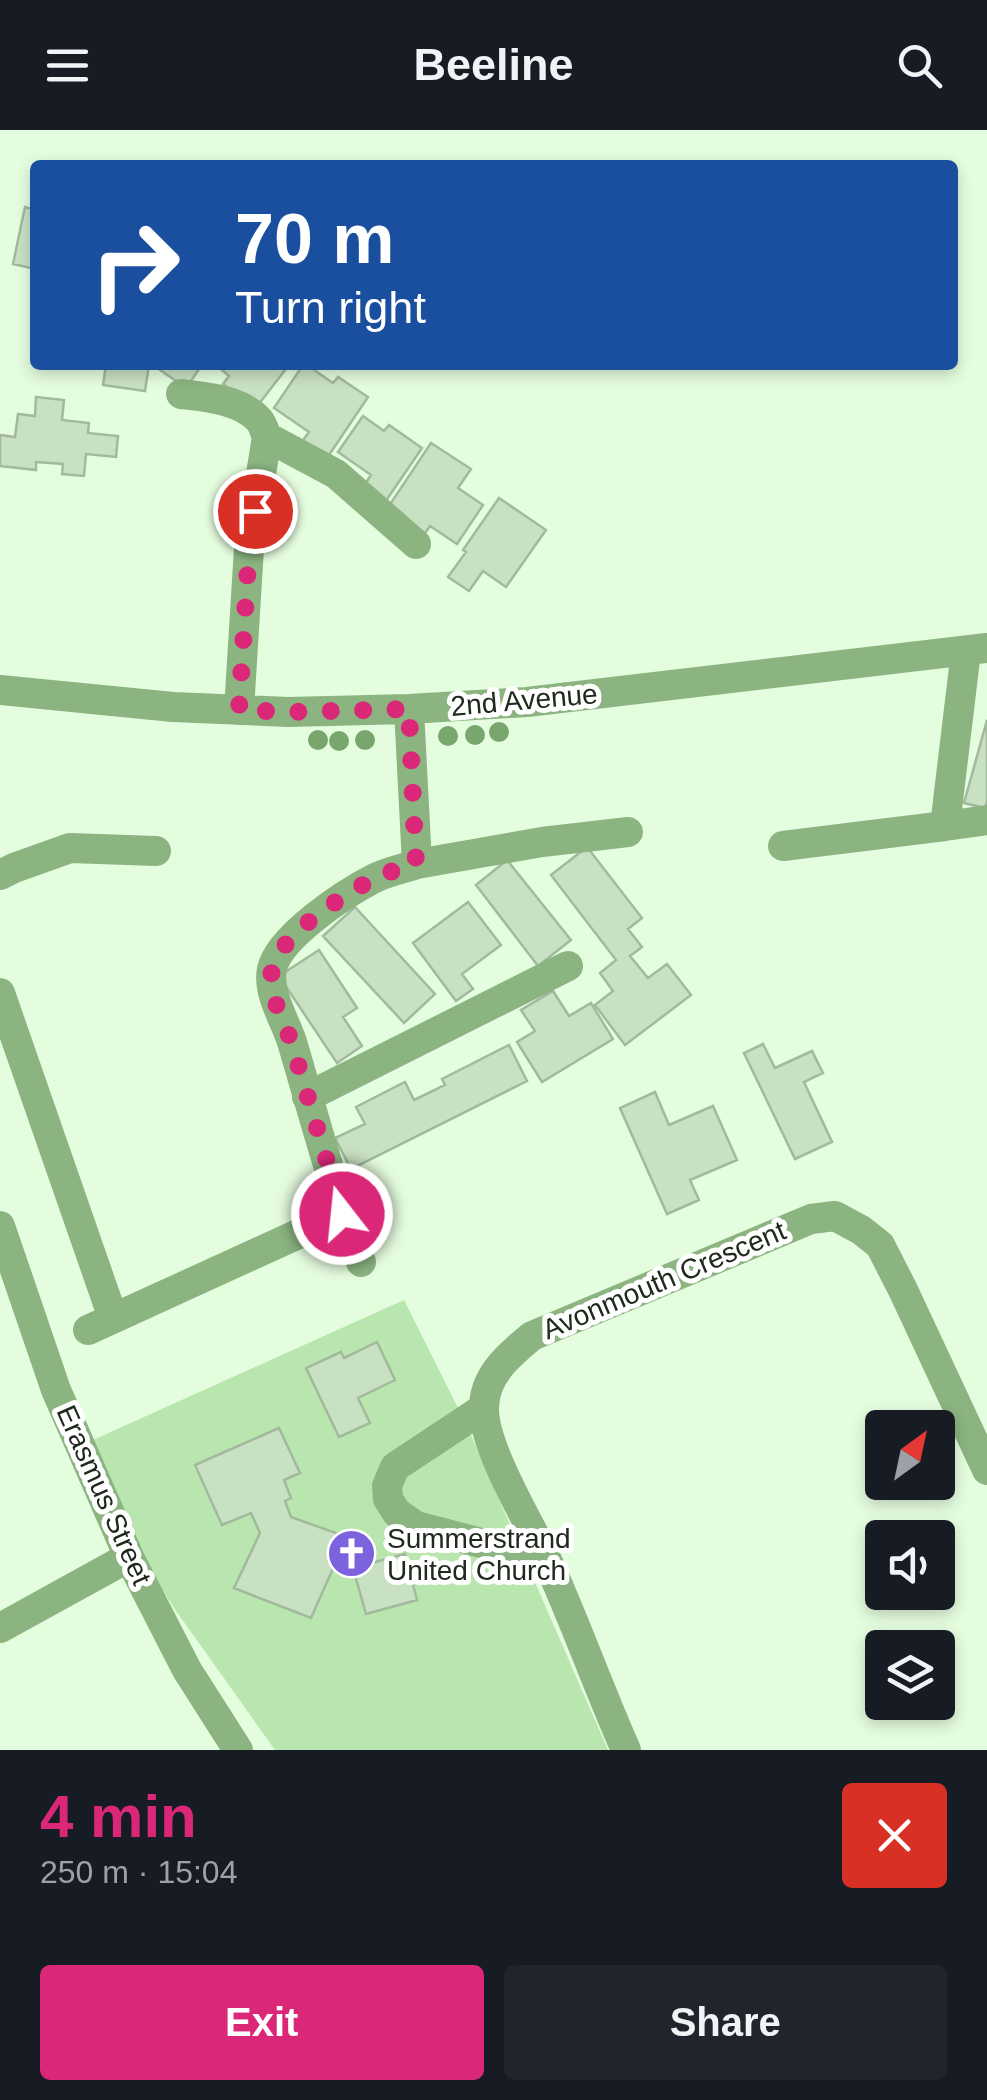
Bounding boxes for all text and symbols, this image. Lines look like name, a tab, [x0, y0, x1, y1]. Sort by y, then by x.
icon: menu	[40, 38, 95, 93]
icon: search	[892, 38, 947, 93]
text: Beeline	[413, 39, 574, 90]
icon: right	[70, 200, 200, 330]
text: 70 m	[235, 200, 395, 278]
text: Turn right	[235, 282, 426, 333]
pin	[213, 469, 298, 554]
icon: arrive	[228, 484, 283, 539]
street label: 2nd Avenue	[449, 678, 599, 722]
position arrow	[290, 1162, 394, 1266]
street label: Avonmouth Crescent	[538, 1215, 790, 1345]
street label: Erasmus Street	[51, 1401, 157, 1590]
north arrow	[865, 1410, 955, 1500]
map controls	[865, 1410, 955, 1720]
button: sound	[865, 1520, 955, 1610]
place label: Summerstrand United Church	[387, 1523, 571, 1586]
church icon: Summerstrand United Church	[326, 1528, 378, 1580]
button: layers	[865, 1630, 955, 1720]
text: 4 min	[40, 1783, 197, 1850]
button: close	[842, 1783, 947, 1888]
text: 250 m · 15:04	[40, 1854, 237, 1890]
button: Exit	[40, 1965, 484, 2080]
button: Share	[504, 1965, 947, 2080]

